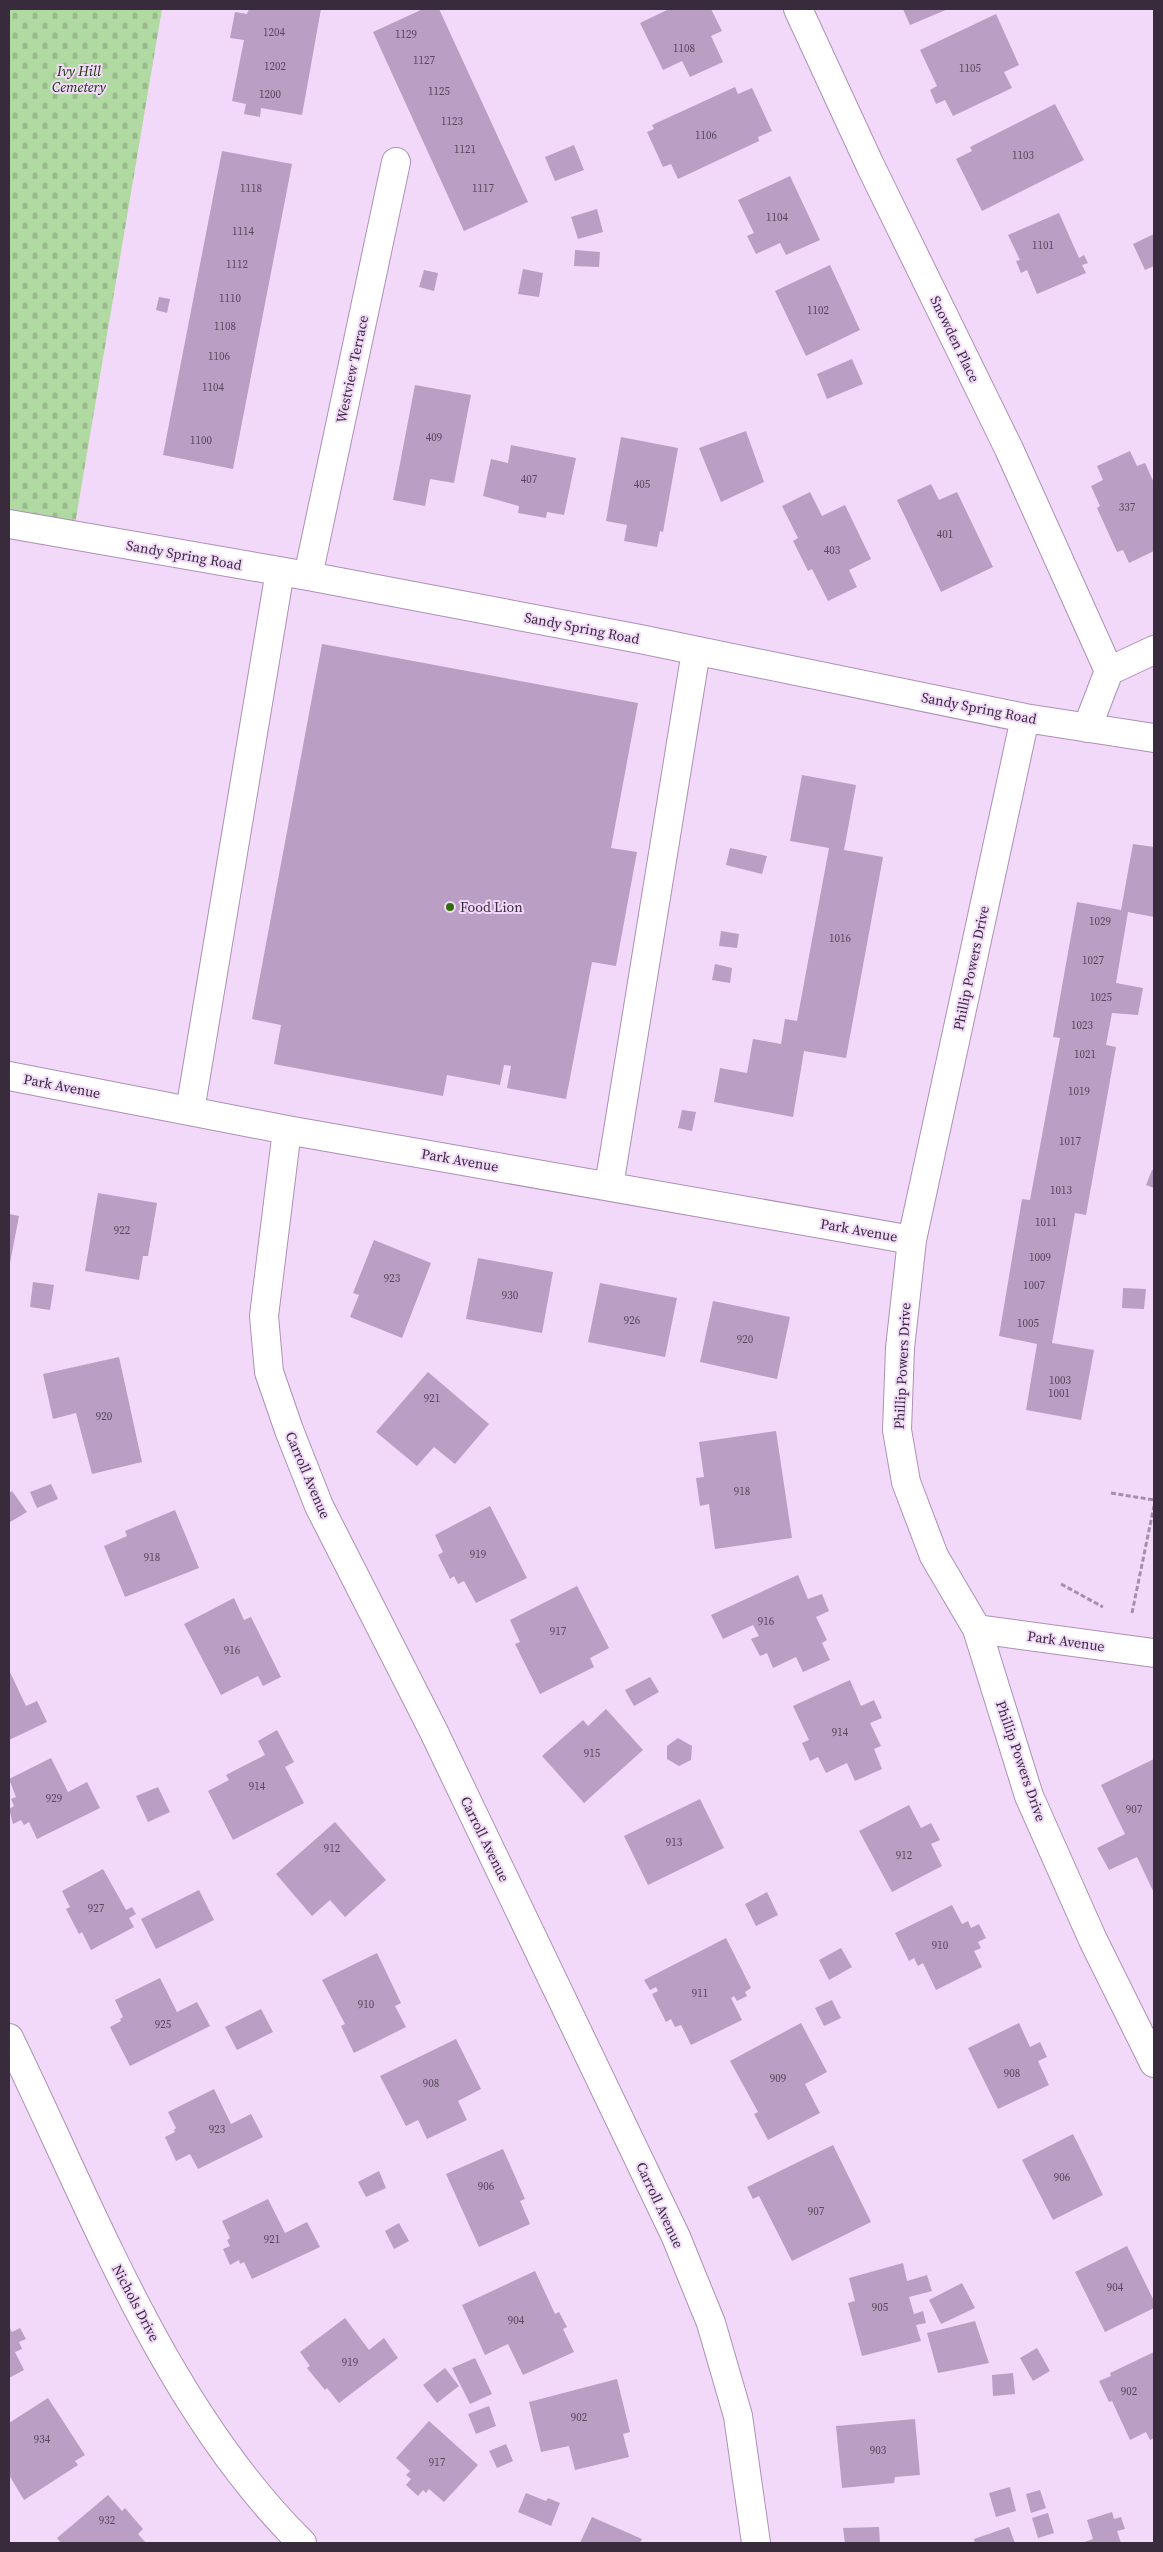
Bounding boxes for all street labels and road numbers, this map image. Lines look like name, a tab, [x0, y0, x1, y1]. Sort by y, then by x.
street label: Snowden Place	[925, 292, 985, 386]
street label: Westview Terrace	[331, 313, 373, 425]
street label: Sandy Spring Road	[125, 535, 243, 575]
street label: Sandy Spring Road	[523, 607, 641, 649]
street label: Sandy Spring Road	[920, 687, 1038, 729]
street label: Phillip Powers Drive	[948, 904, 994, 1032]
street label: Park Avenue	[22, 1069, 102, 1103]
street label: Park Avenue	[420, 1143, 500, 1177]
street label: Park Avenue	[819, 1213, 899, 1247]
street label: Phillip Powers Drive	[889, 1302, 915, 1430]
street label: Carroll Avenue	[281, 1428, 335, 1522]
street label: Park Avenue	[1026, 1626, 1106, 1656]
street label: Phillip Powers Drive	[991, 1698, 1051, 1824]
street label: Carroll Avenue	[456, 1793, 514, 1885]
street label: Carroll Avenue	[631, 2159, 689, 2251]
street label: Nichols Drive	[107, 2261, 165, 2345]

